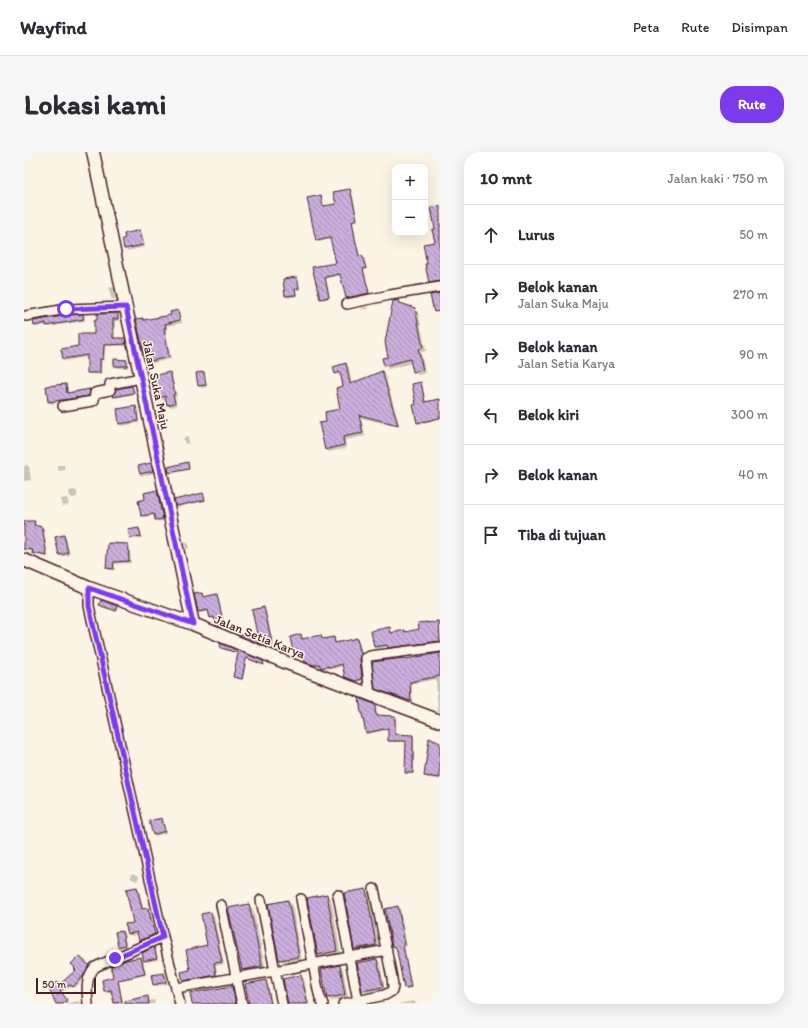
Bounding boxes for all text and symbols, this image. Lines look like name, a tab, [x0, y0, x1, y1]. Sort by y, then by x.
text: Wayfind	[20, 16, 87, 39]
text: Peta	[633, 19, 659, 36]
text: Rute	[681, 19, 709, 36]
text: Disimpan	[731, 19, 788, 36]
button: Rute	[720, 86, 784, 123]
text: Lokasi kami	[24, 87, 166, 121]
map controls	[392, 164, 428, 236]
button: +	[392, 164, 428, 200]
text: 10 mnt	[480, 168, 532, 188]
text: Jalan kaki · 750 m	[668, 171, 768, 186]
button: −	[392, 200, 428, 236]
icon: ahead	[480, 224, 502, 246]
text: Lurus	[518, 226, 555, 244]
text: 50 m	[739, 227, 768, 242]
text: Belok kanan	[518, 278, 598, 296]
icon: right	[480, 284, 502, 306]
text: 270 m	[733, 287, 768, 302]
text: Jalan Suka Maju	[518, 296, 609, 311]
route start	[57, 300, 75, 318]
text: Belok kanan	[518, 338, 598, 356]
street label: Jalan Suka Maju	[140, 339, 173, 431]
icon: right	[480, 344, 502, 366]
text: 90 m	[739, 347, 768, 362]
text: Jalan Setia Karya	[518, 356, 615, 371]
icon: left	[480, 404, 502, 426]
text: Belok kiri	[518, 406, 579, 424]
text: 300 m	[731, 407, 768, 422]
icon: right	[480, 464, 502, 486]
text: Belok kanan	[518, 466, 598, 484]
text: 40 m	[738, 467, 768, 482]
icon: arrive	[480, 524, 502, 546]
text: Tiba di tujuan	[518, 526, 606, 544]
street label: Jalan Setia Karya	[212, 611, 308, 662]
route end	[106, 949, 124, 967]
scale bar	[36, 976, 96, 995]
text: 50 m	[42, 978, 66, 991]

